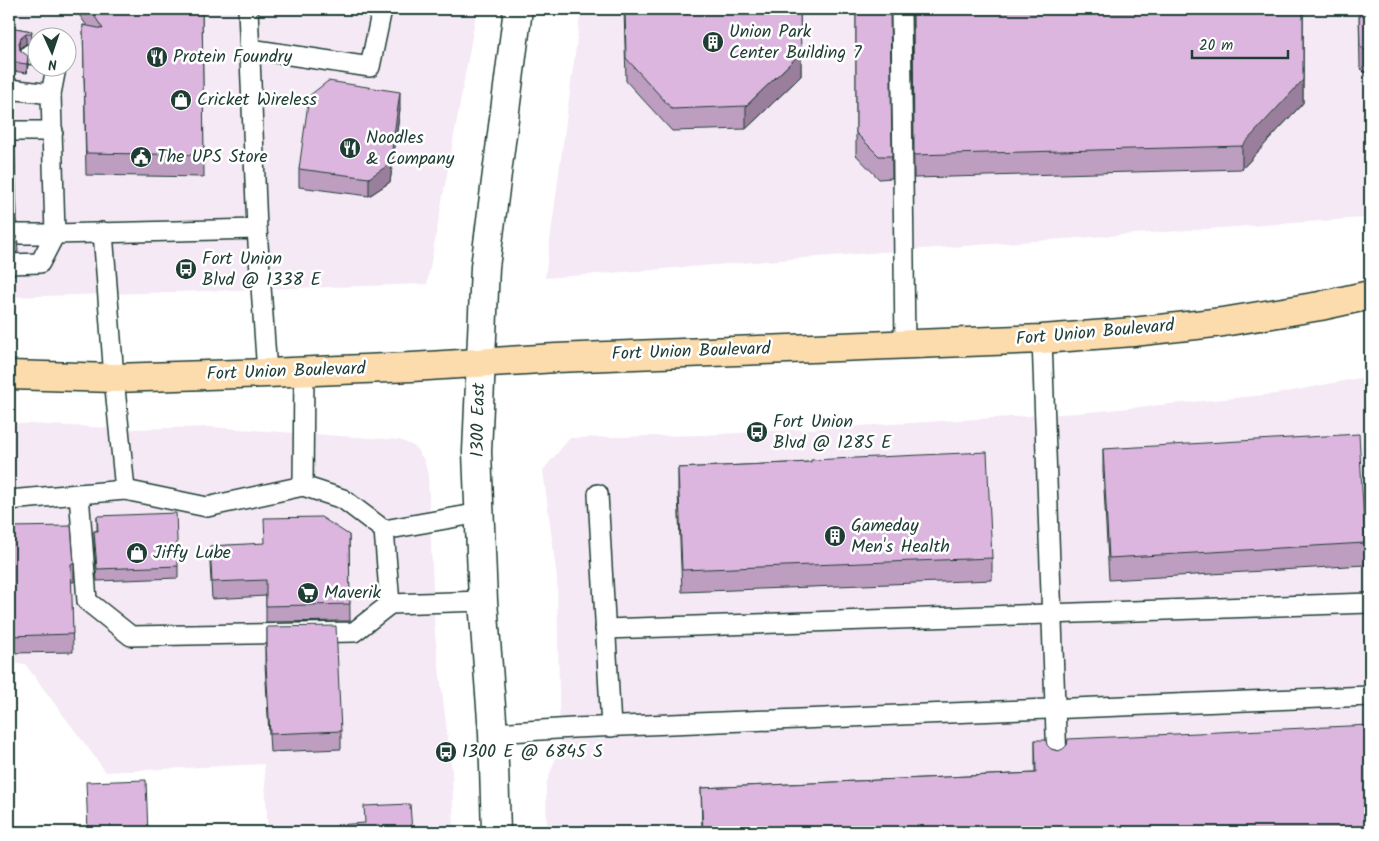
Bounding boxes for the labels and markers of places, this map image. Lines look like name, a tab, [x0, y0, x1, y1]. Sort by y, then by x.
place label: Union Park Center Building 7	[729, 18, 862, 68]
building icon: Union Park Center Building 7	[701, 30, 725, 54]
place label: Protein Foundry	[173, 43, 293, 72]
restaurant icon: Protein Foundry	[145, 45, 169, 69]
place label: Cricket Wireless	[197, 86, 317, 115]
shop icon: Cricket Wireless	[169, 88, 193, 112]
place label: Noodles & Company	[366, 124, 455, 174]
restaurant icon: Noodles & Company	[338, 136, 362, 160]
place label: The UPS Store	[157, 143, 268, 172]
public building icon: The UPS Store	[129, 145, 153, 169]
place label: Fort Union Blvd @ 1338 E	[202, 245, 322, 295]
bus stop icon: Fort Union Blvd @ 1338 E	[174, 257, 198, 281]
place label: Fort Union Blvd @ 1285 E	[773, 408, 892, 458]
bus stop icon: Fort Union Blvd @ 1285 E	[745, 420, 769, 444]
place label: Gameday Men's Health	[851, 512, 950, 562]
building icon: Gameday Men's Health	[823, 524, 847, 548]
place label: Jiffy Lube	[153, 539, 231, 568]
shop icon: Jiffy Lube	[125, 541, 149, 565]
place label: Maverik	[324, 579, 382, 608]
supermarket icon: Maverik	[296, 581, 320, 605]
place label: 1300 E @ 6845 S	[462, 738, 603, 767]
bus stop icon: 1300 E @ 6845 S	[434, 740, 458, 764]

